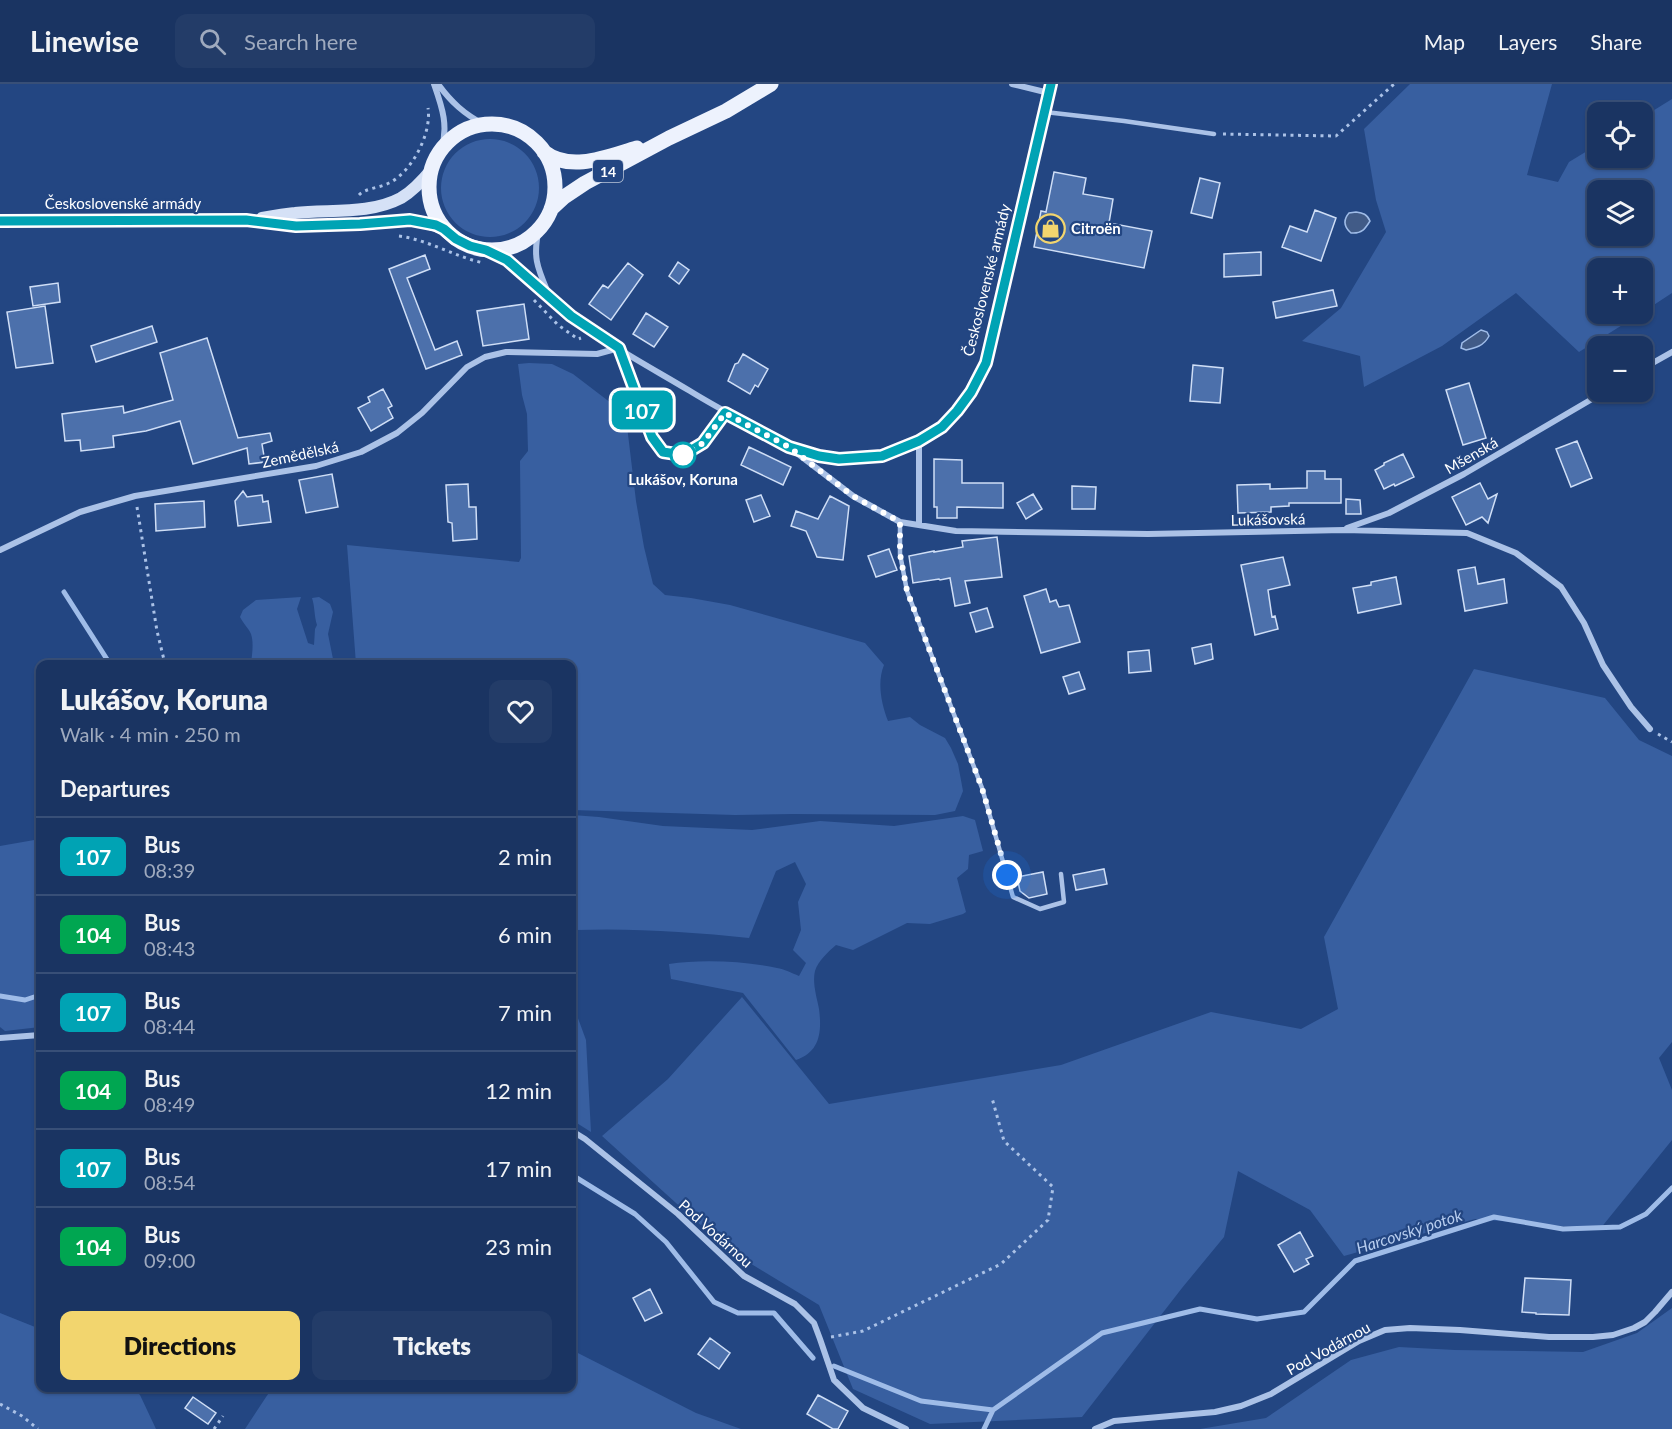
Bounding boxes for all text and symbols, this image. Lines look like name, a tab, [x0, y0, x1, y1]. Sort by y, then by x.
search box	[175, 14, 595, 68]
text: Linewise	[30, 24, 139, 58]
icon: search	[196, 25, 229, 58]
text: Search here	[244, 28, 358, 55]
text: Map	[1424, 29, 1465, 54]
text: Layers	[1498, 29, 1557, 54]
text: Share	[1590, 29, 1642, 54]
map controls	[1587, 102, 1653, 402]
button: locate	[1587, 102, 1653, 168]
road number: 14	[593, 160, 623, 182]
button: layers	[1587, 180, 1653, 246]
street label: Československé armády	[45, 194, 201, 212]
street label: Československé armády	[958, 202, 1014, 358]
shop icon: Citroën	[1034, 212, 1066, 244]
place label: Citroën	[1071, 219, 1121, 237]
button: +	[1587, 258, 1653, 324]
button: −	[1587, 336, 1653, 402]
line badge: 107	[608, 390, 676, 430]
text: 107	[624, 398, 660, 423]
street label: Mšenská	[1441, 433, 1501, 477]
street label: Zemědělská	[260, 437, 340, 471]
marker: Lukášov, Koruna	[670, 442, 696, 468]
place label: Lukášov, Koruna	[628, 470, 738, 488]
street label: Lukášovská	[1231, 509, 1305, 529]
button: heart	[489, 680, 552, 743]
text: Lukášov, Koruna	[60, 682, 268, 716]
text: Walk · 4 min · 250 m	[60, 722, 241, 746]
text: Departures	[60, 775, 170, 802]
text: Bus	[144, 831, 180, 858]
text: 2 min	[498, 843, 552, 870]
text: 107	[75, 844, 111, 869]
text: 08:39	[144, 858, 195, 882]
your location	[992, 860, 1022, 890]
text: Bus	[144, 909, 180, 936]
text: 6 min	[498, 921, 552, 948]
text: 104	[75, 922, 111, 947]
text: 08:43	[144, 936, 195, 960]
text: Bus	[144, 987, 180, 1014]
text: 7 min	[498, 999, 552, 1026]
text: 107	[75, 1000, 111, 1025]
text: 08:44	[144, 1014, 195, 1038]
text: Bus	[144, 1065, 180, 1092]
text: 12 min	[485, 1077, 552, 1104]
text: 104	[75, 1078, 111, 1103]
text: 08:49	[144, 1092, 195, 1116]
text: Bus	[144, 1143, 180, 1170]
text: 17 min	[485, 1155, 552, 1182]
text: 107	[75, 1156, 111, 1181]
text: 08:54	[144, 1170, 195, 1194]
street label: Pod Vodárnou	[675, 1195, 757, 1271]
water label: Harcovský potok	[1354, 1205, 1465, 1257]
text: Bus	[144, 1221, 180, 1248]
text: 23 min	[485, 1233, 552, 1260]
text: 104	[75, 1234, 111, 1259]
text: 09:00	[144, 1248, 195, 1272]
button: Directions	[60, 1311, 300, 1380]
button: Tickets	[312, 1311, 552, 1380]
street label: Pod Vodárnou	[1283, 1318, 1373, 1378]

